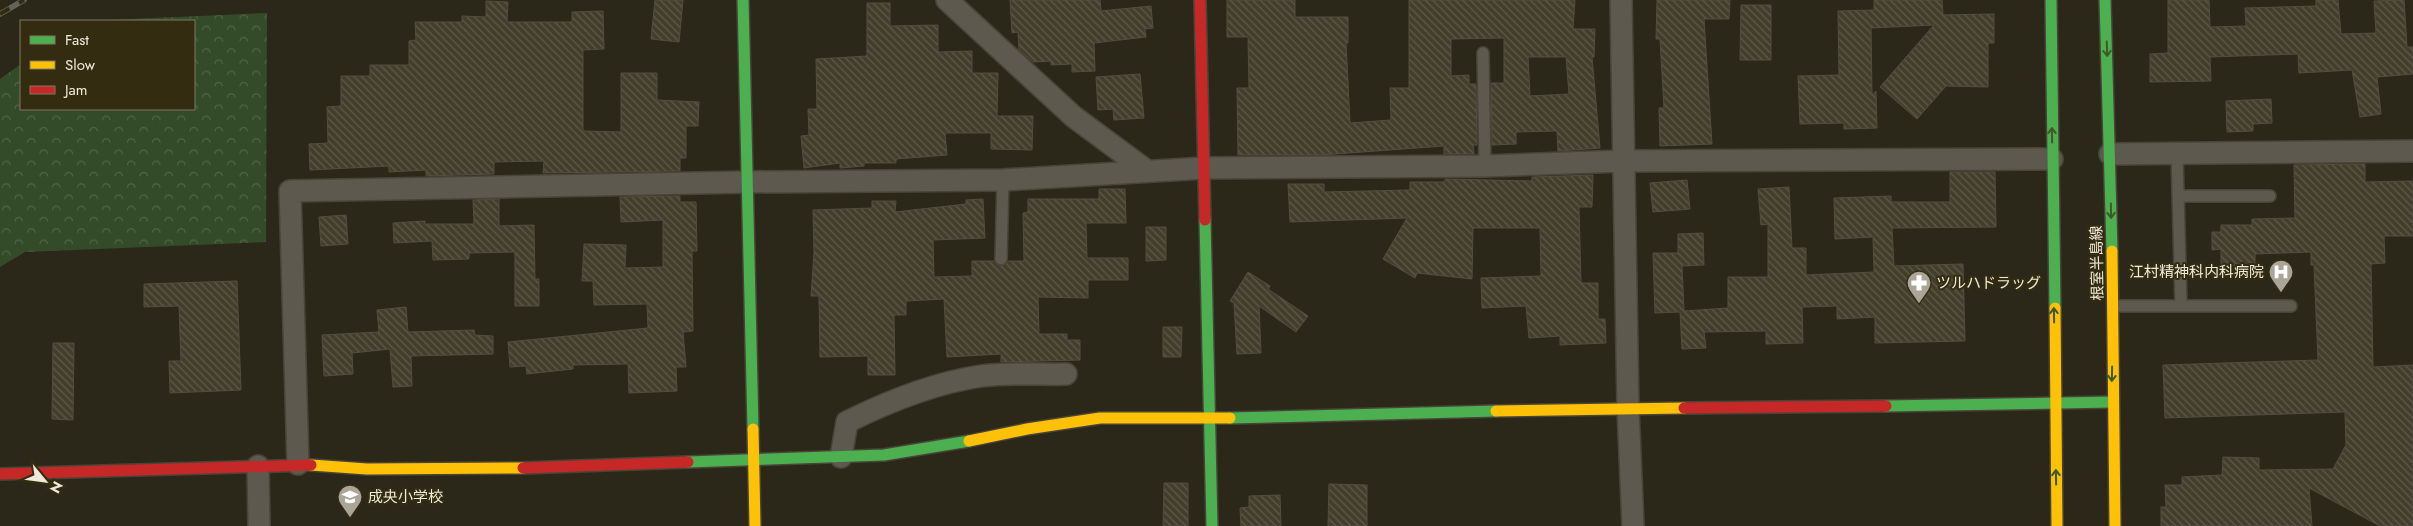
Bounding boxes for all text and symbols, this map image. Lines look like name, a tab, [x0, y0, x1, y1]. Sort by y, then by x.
legend	[20, 20, 195, 110]
text: Fast	[65, 29, 89, 51]
one-way arrow	[2102, 40, 2111, 56]
text: Slow	[65, 54, 96, 76]
text: Jam	[63, 79, 88, 101]
one-way arrow	[2047, 127, 2057, 144]
one-way arrow	[2106, 202, 2116, 219]
street label: 根室半島線	[2085, 225, 2109, 301]
hospital icon: 江村精神科内科病院	[2268, 259, 2294, 293]
place label: 江村精神科内科病院	[2129, 261, 2264, 283]
pharmacy icon: ツルハドラッグ	[1906, 270, 1932, 304]
place label: ツルハドラッグ	[1936, 272, 2041, 294]
one-way arrow	[2050, 307, 2059, 323]
one-way arrow	[2108, 365, 2117, 381]
north arrow	[20, 456, 70, 506]
one-way arrow	[2051, 470, 2061, 486]
text: N	[45, 478, 68, 497]
school or university icon: 成央小学校	[337, 484, 363, 518]
place label: 成央小学校	[368, 486, 443, 508]

